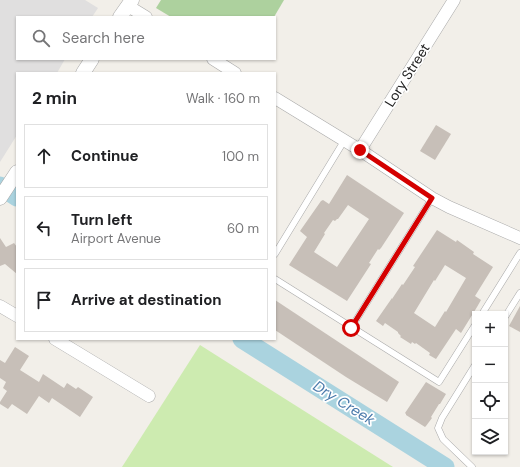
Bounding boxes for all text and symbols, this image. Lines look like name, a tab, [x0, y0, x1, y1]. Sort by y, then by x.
search box	[16, 16, 276, 60]
icon: search	[30, 27, 52, 49]
text: Search here	[62, 28, 145, 48]
street label: Lory Street	[380, 40, 434, 110]
text: 2 min	[32, 87, 77, 109]
text: Walk · 160 m	[186, 90, 260, 107]
route end	[351, 141, 369, 159]
icon: ahead	[33, 145, 55, 167]
text: Continue	[71, 146, 139, 166]
text: 100 m	[222, 148, 259, 165]
text: Turn left	[71, 210, 132, 230]
icon: left	[33, 217, 55, 239]
text: 60 m	[227, 220, 259, 237]
text: Airport Avenue	[71, 230, 161, 247]
icon: arrive	[33, 289, 55, 311]
text: Arrive at destination	[71, 290, 222, 310]
map controls	[472, 311, 508, 455]
button: +	[472, 311, 508, 347]
route start	[342, 319, 360, 337]
button: −	[472, 347, 508, 383]
water label: Dry Creek	[309, 376, 379, 430]
button: locate	[472, 383, 508, 419]
button: layers	[472, 419, 508, 455]

